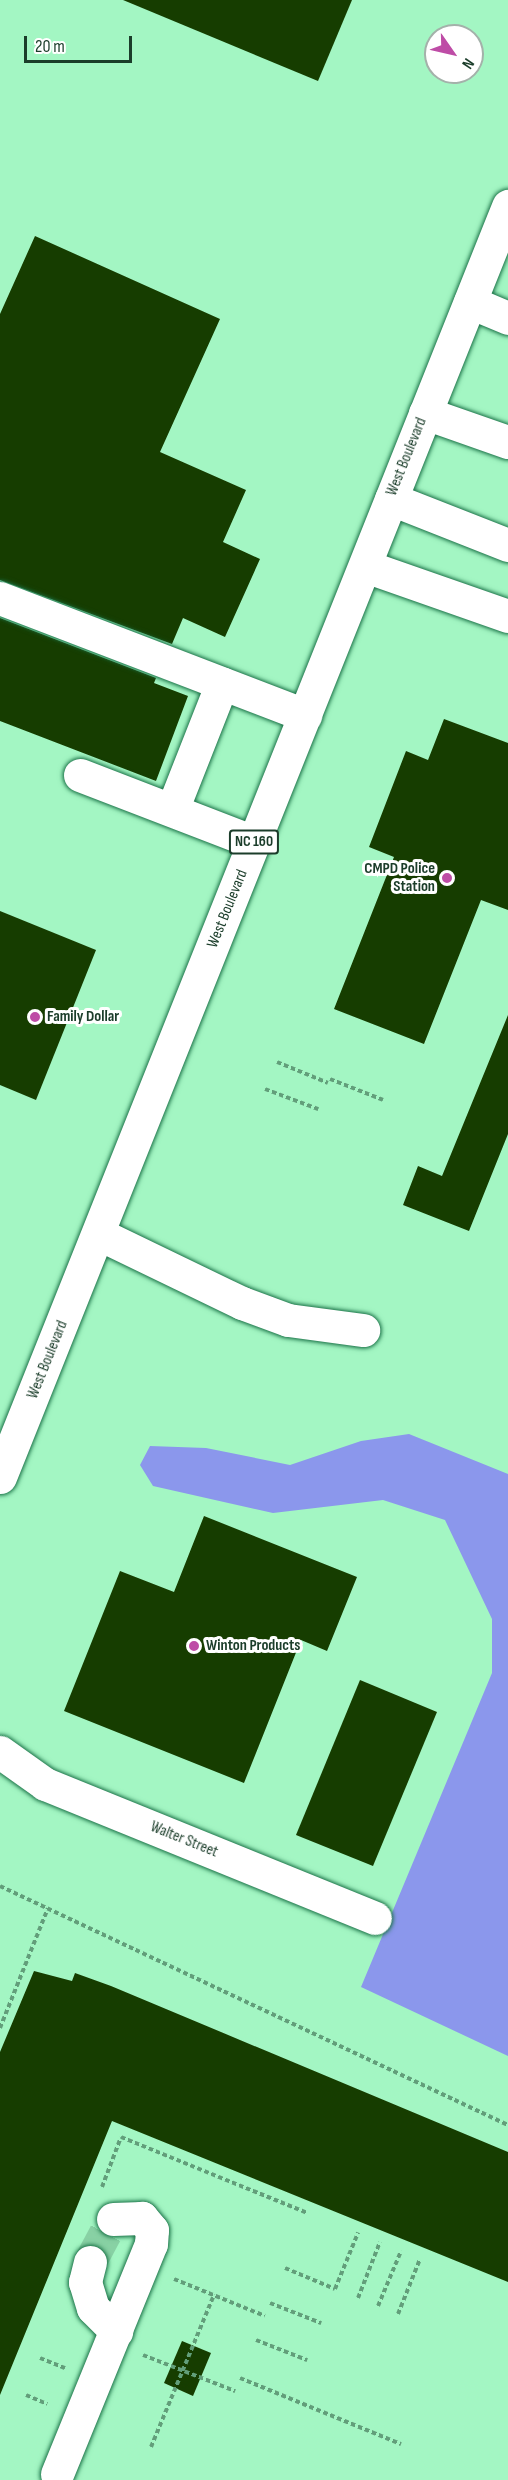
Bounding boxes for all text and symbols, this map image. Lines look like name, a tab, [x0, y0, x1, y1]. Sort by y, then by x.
scale bar	[27, 24, 135, 62]
north arrow	[424, 24, 484, 84]
text: 20 m	[35, 36, 65, 57]
text: N	[457, 54, 478, 72]
street label: West Boulevard	[383, 415, 431, 499]
road number: NC 160	[228, 830, 280, 854]
place label: CMPD Police Station	[364, 859, 435, 897]
street label: West Boulevard	[204, 867, 252, 951]
marker: CMPD Police Station	[440, 871, 454, 885]
place label: Family Dollar	[47, 1007, 119, 1027]
marker: Family Dollar	[28, 1010, 42, 1024]
street label: West Boulevard	[24, 1318, 72, 1402]
place label: Winton Products	[206, 1636, 300, 1656]
marker: Winton Products	[187, 1639, 201, 1653]
street label: Walter Street	[147, 1818, 221, 1862]

